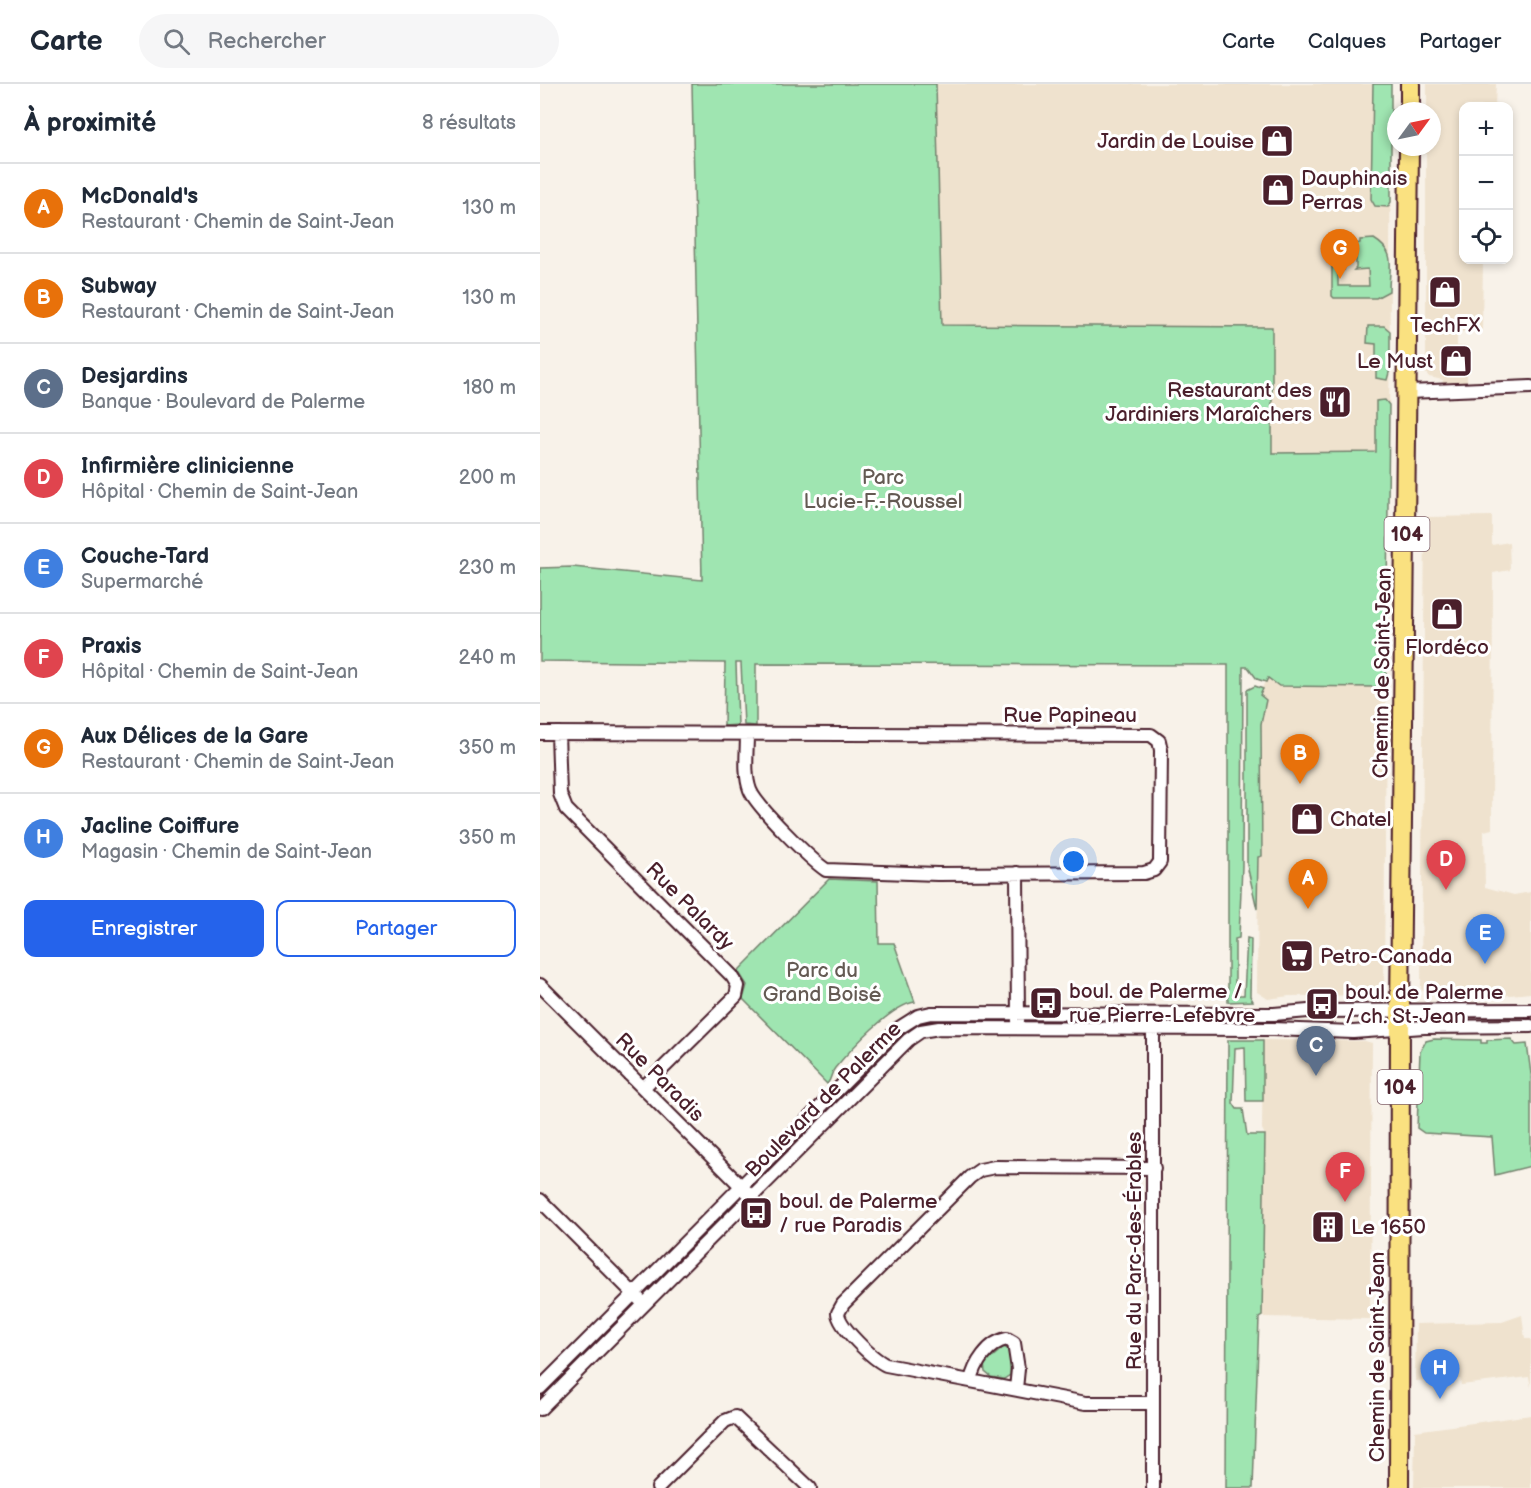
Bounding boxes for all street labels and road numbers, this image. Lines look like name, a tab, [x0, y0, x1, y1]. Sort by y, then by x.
road number: 104	[1384, 517, 1430, 551]
street label: Chemin de Saint-Jean	[1368, 567, 1397, 779]
street label: Rue Papineau	[1003, 703, 1137, 728]
street label: Rue Palardy	[640, 857, 739, 956]
street label: Boulevard de Palerme	[740, 1016, 906, 1182]
street label: Rue Paradis	[610, 1028, 709, 1127]
road number: 104	[1378, 1070, 1422, 1104]
street label: Rue du Parc-des-Érables	[1122, 1132, 1147, 1370]
street label: Chemin de Saint-Jean	[1365, 1252, 1390, 1462]

